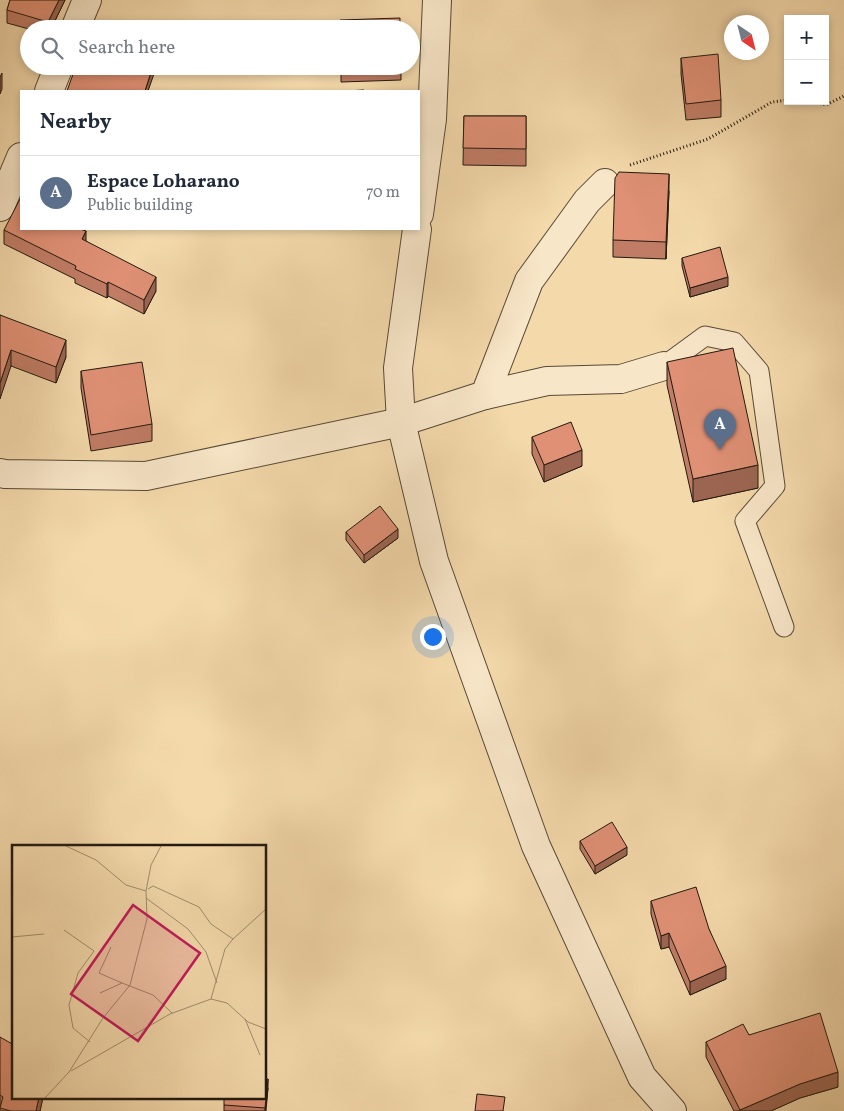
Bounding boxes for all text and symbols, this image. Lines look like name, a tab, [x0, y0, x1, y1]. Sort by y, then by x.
north arrow	[724, 15, 769, 60]
map controls	[784, 15, 829, 105]
button: +	[784, 15, 829, 60]
search box	[20, 20, 420, 75]
icon: search	[38, 34, 66, 62]
text: Search here	[78, 35, 175, 61]
button: −	[784, 60, 829, 105]
text: Nearby	[40, 108, 111, 137]
text: Espace Loharano	[87, 169, 240, 195]
text: A	[50, 182, 62, 204]
text: 70 m	[366, 182, 400, 204]
text: Public building	[87, 195, 193, 217]
pin: A	[704, 409, 736, 450]
your location	[420, 624, 446, 650]
inset map	[12, 845, 266, 1098]

